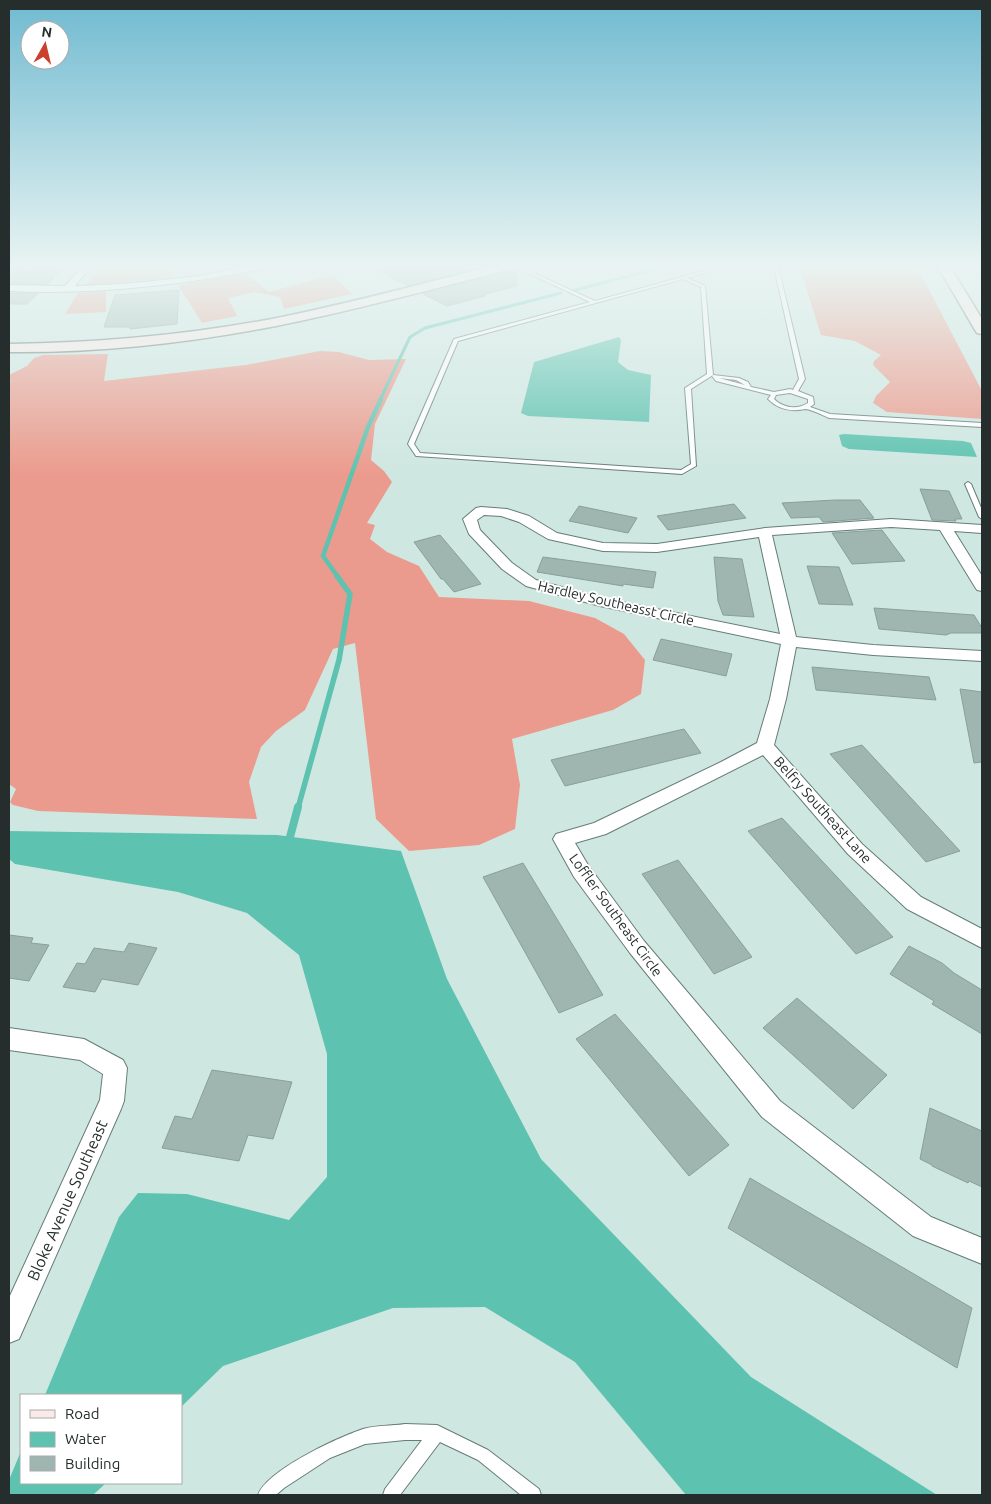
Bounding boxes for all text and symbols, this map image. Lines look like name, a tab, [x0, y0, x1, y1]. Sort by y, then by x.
north arrow	[20, 20, 70, 70]
text: N	[41, 23, 53, 41]
street label: Hardley Southeasst Circle	[536, 577, 696, 629]
street label: Belfry Southeast Lane	[771, 753, 875, 867]
street label: Loffler Southeast Circle	[566, 851, 666, 979]
street label: Bloke Avenue Southeast	[23, 1116, 111, 1283]
legend	[20, 1394, 182, 1484]
text: Road	[65, 1405, 100, 1422]
text: Water	[65, 1430, 106, 1447]
text: Building	[65, 1455, 120, 1472]

